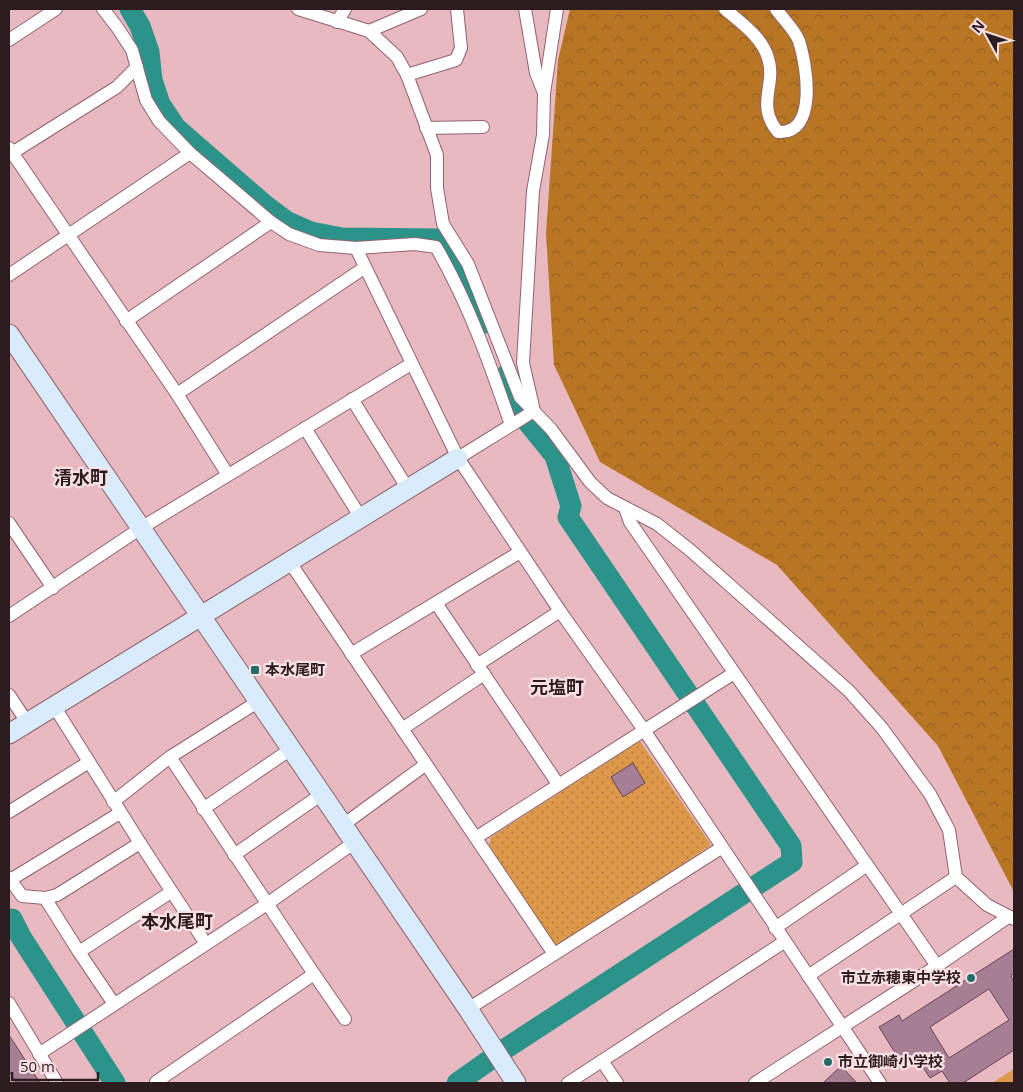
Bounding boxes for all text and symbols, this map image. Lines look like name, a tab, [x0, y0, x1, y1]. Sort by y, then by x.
north arrow	[963, 10, 1013, 60]
text: N	[967, 16, 989, 37]
district label: 清水町	[54, 465, 108, 489]
place label: 本水尾町	[265, 659, 325, 679]
marker: 本水尾町	[249, 664, 261, 676]
district label: 元塩町	[530, 675, 584, 699]
district label: 本水尾町	[141, 909, 213, 933]
place label: 市立赤穂東中学校	[841, 967, 961, 987]
marker: 市立赤穂東中学校	[965, 972, 977, 984]
scale bar	[12, 1050, 99, 1082]
place label: 市立御崎小学校	[838, 1051, 943, 1071]
text: 50 m	[20, 1056, 55, 1076]
marker: 市立御崎小学校	[822, 1056, 834, 1068]

